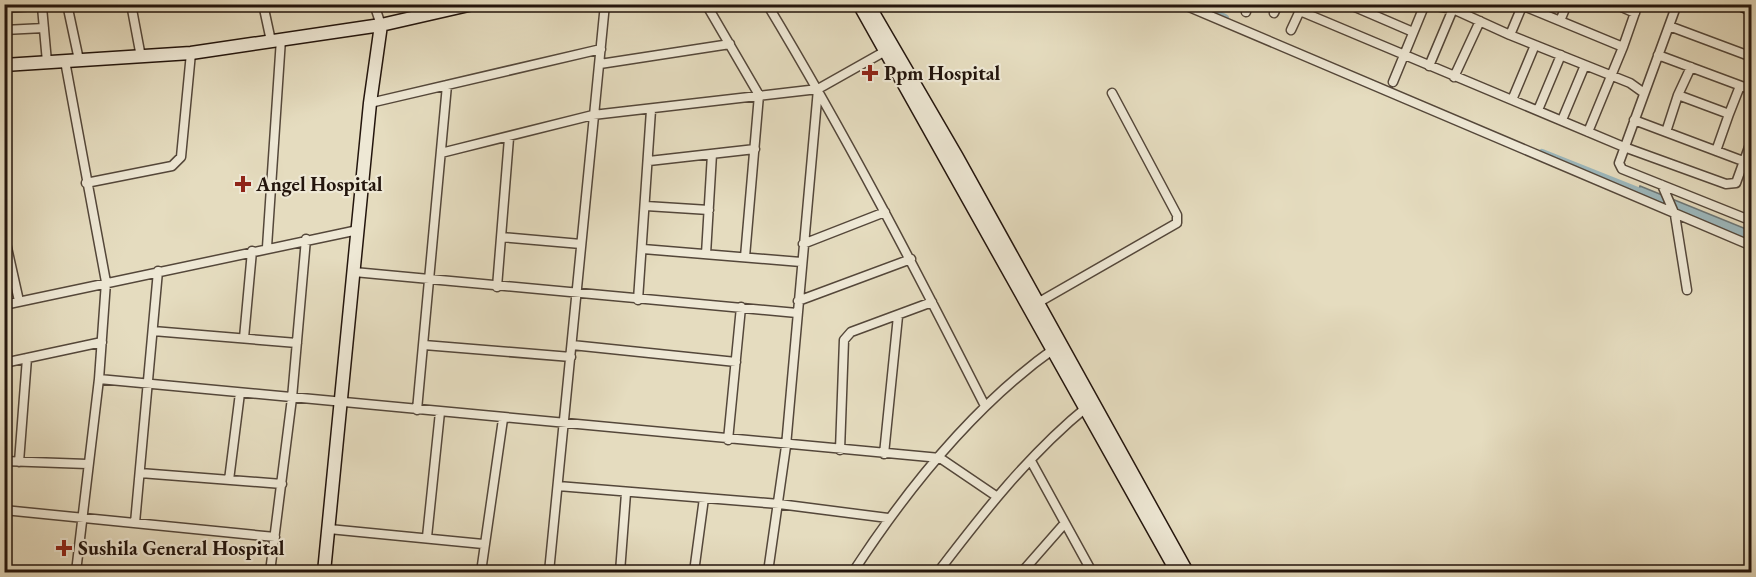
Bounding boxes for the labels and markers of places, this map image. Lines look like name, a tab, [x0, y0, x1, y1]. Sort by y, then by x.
place label: Ppm Hospital	[884, 60, 1000, 86]
marker: Ppm Hospital	[861, 64, 879, 82]
place label: Angel Hospital	[255, 171, 383, 197]
marker: Angel Hospital	[234, 175, 252, 193]
place label: Sushila General Hospital	[78, 535, 285, 561]
marker: Sushila General Hospital	[55, 539, 73, 557]

